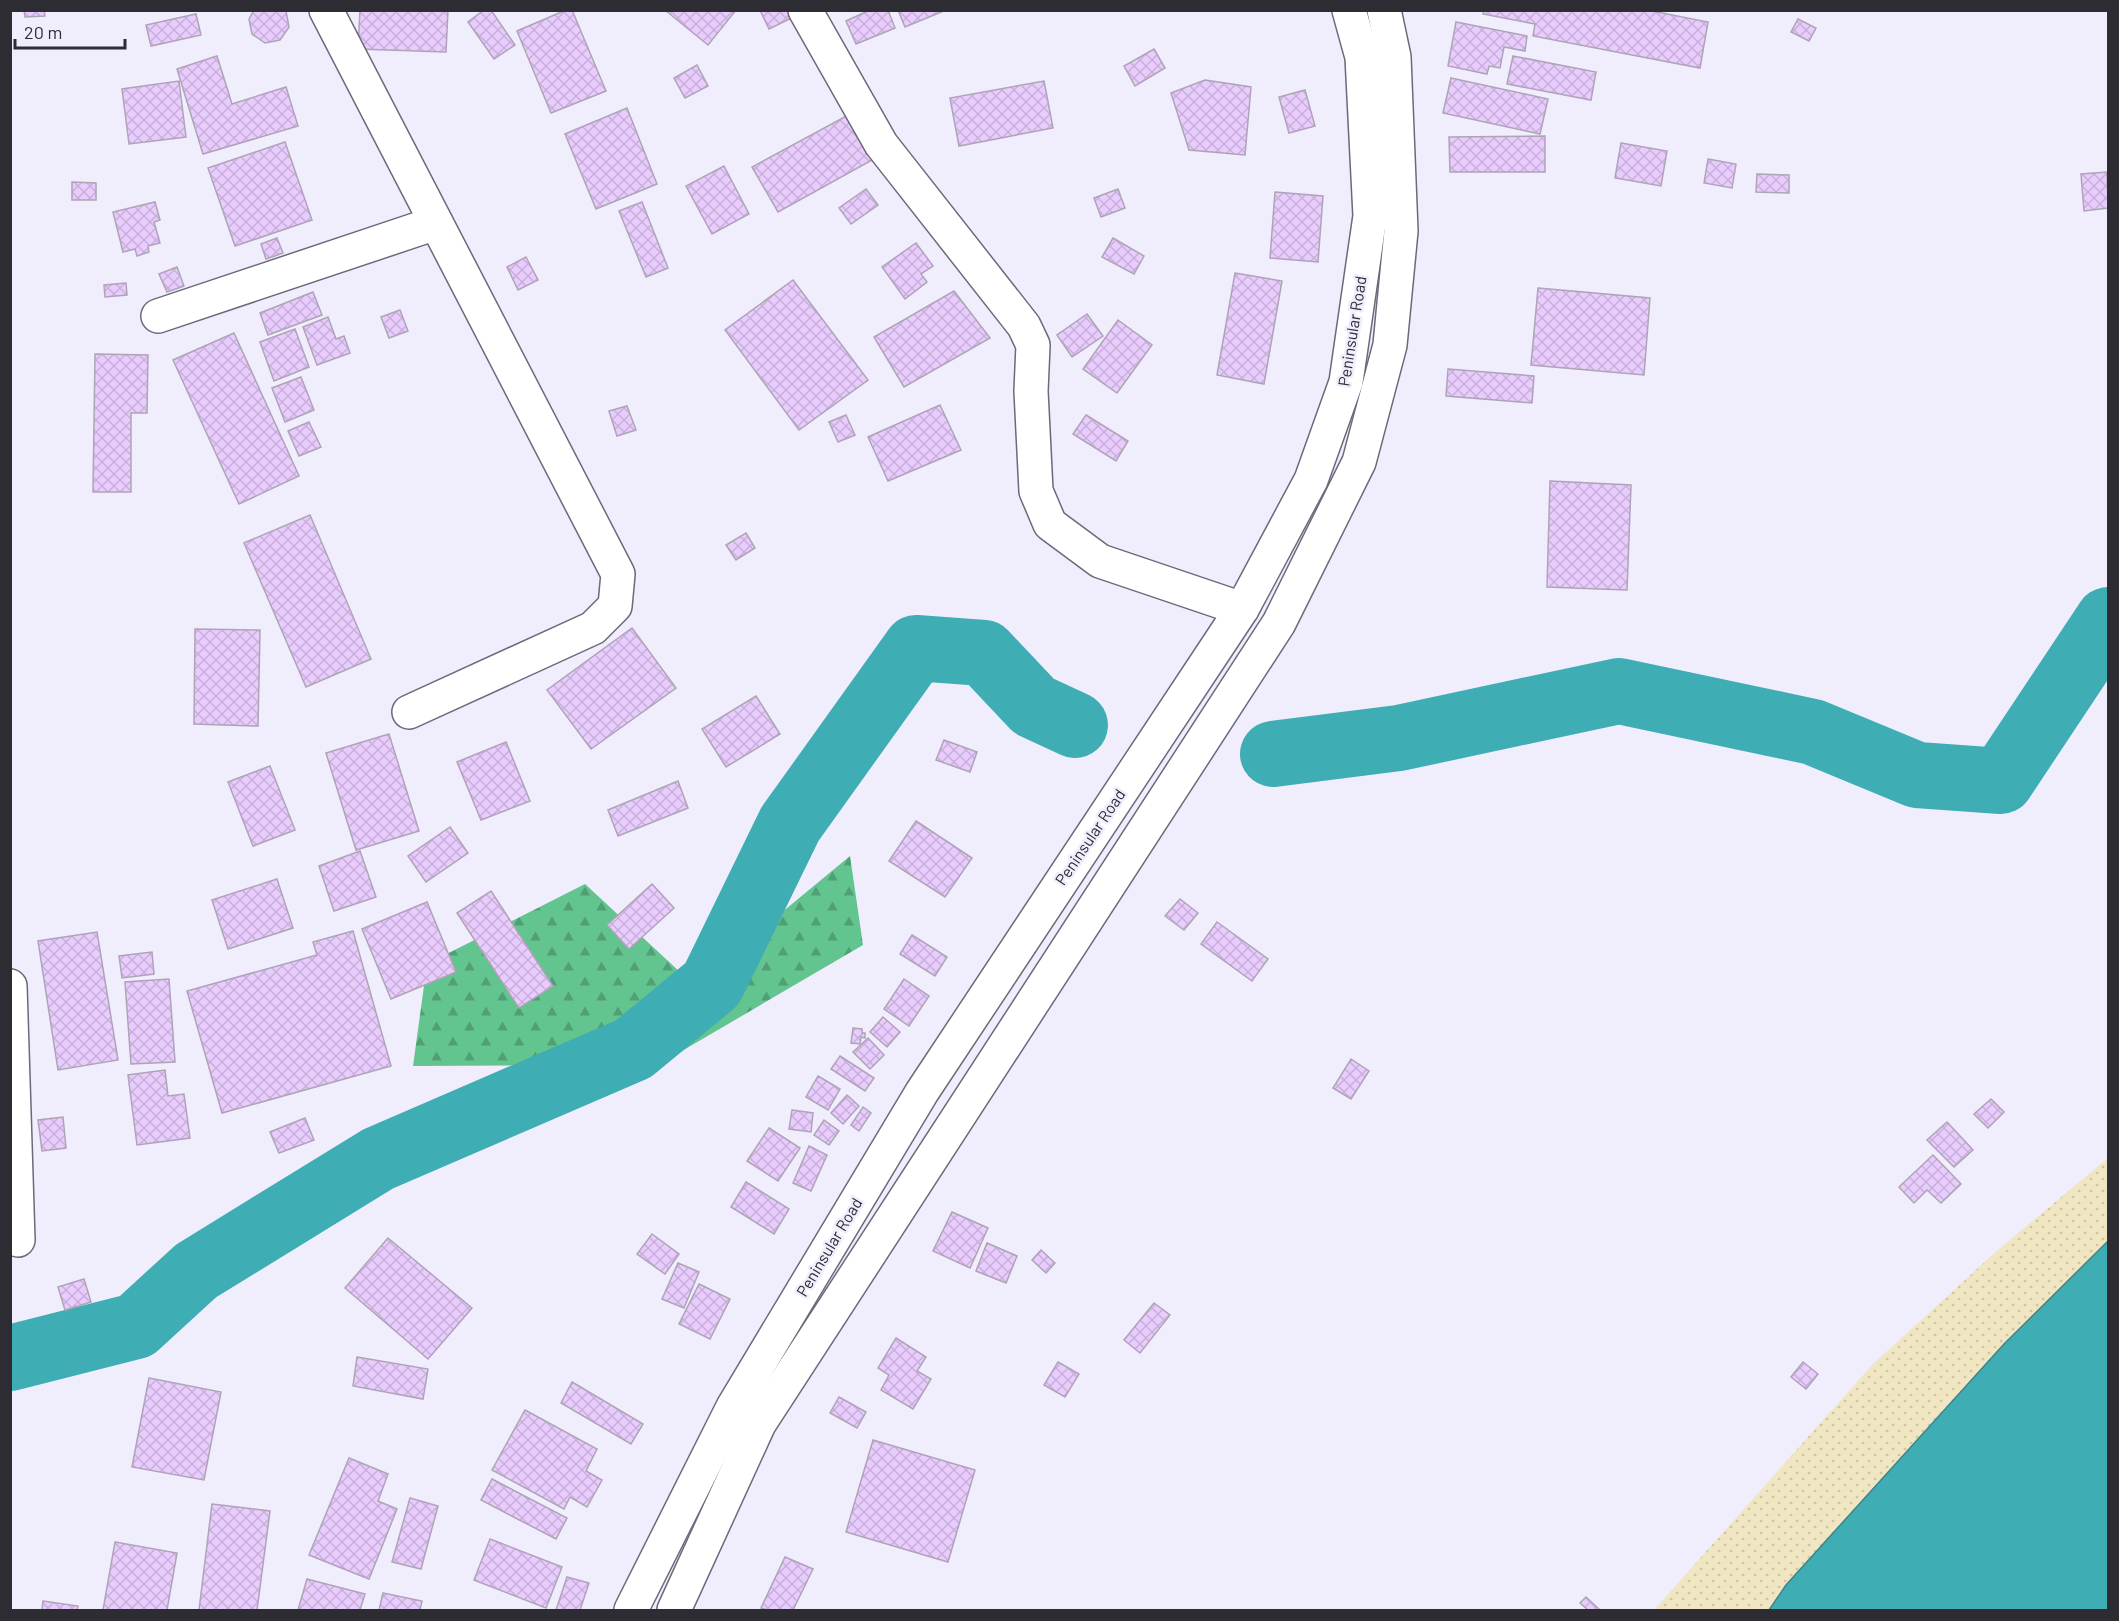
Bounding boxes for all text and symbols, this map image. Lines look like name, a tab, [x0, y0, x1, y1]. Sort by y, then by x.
scale bar	[15, 12, 124, 50]
text: 20 m	[24, 21, 62, 43]
street label: Peninsular Road	[1333, 274, 1370, 388]
street label: Peninsular Road	[1051, 785, 1129, 888]
street label: Peninsular Road	[792, 1194, 865, 1299]

